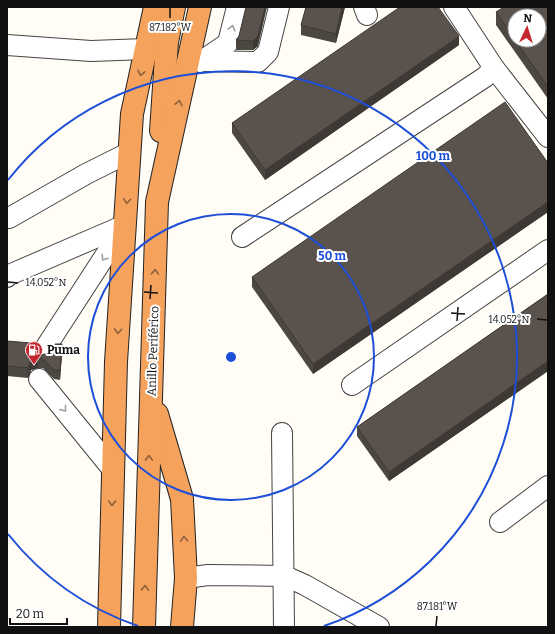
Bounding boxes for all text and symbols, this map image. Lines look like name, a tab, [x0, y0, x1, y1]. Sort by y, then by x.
north arrow	[507, 8, 547, 48]
text: N	[523, 12, 533, 25]
text: 87.182°W	[149, 22, 192, 34]
one-way arrow	[227, 25, 235, 31]
one-way arrow	[138, 69, 146, 76]
one-way arrow	[174, 99, 182, 106]
text: 100 m	[416, 149, 451, 163]
one-way arrow	[122, 198, 131, 204]
text: 50 m	[318, 249, 346, 263]
one-way arrow	[101, 254, 109, 261]
one-way arrow	[150, 269, 159, 275]
text: 14.052°N	[26, 277, 66, 289]
street label: Anillo Periférico	[144, 306, 162, 396]
text: 14.052°N	[489, 314, 529, 326]
one-way arrow	[114, 328, 123, 334]
fuel station icon: Puma	[24, 340, 44, 365]
place label: Puma	[47, 343, 80, 357]
centre of rings	[224, 350, 238, 364]
one-way arrow	[59, 404, 66, 412]
one-way arrow	[145, 455, 154, 461]
one-way arrow	[108, 500, 116, 506]
one-way arrow	[179, 536, 188, 542]
one-way arrow	[141, 585, 149, 591]
scale bar	[10, 600, 67, 626]
text: 87.181°W	[417, 601, 458, 613]
text: 20 m	[16, 607, 45, 621]

